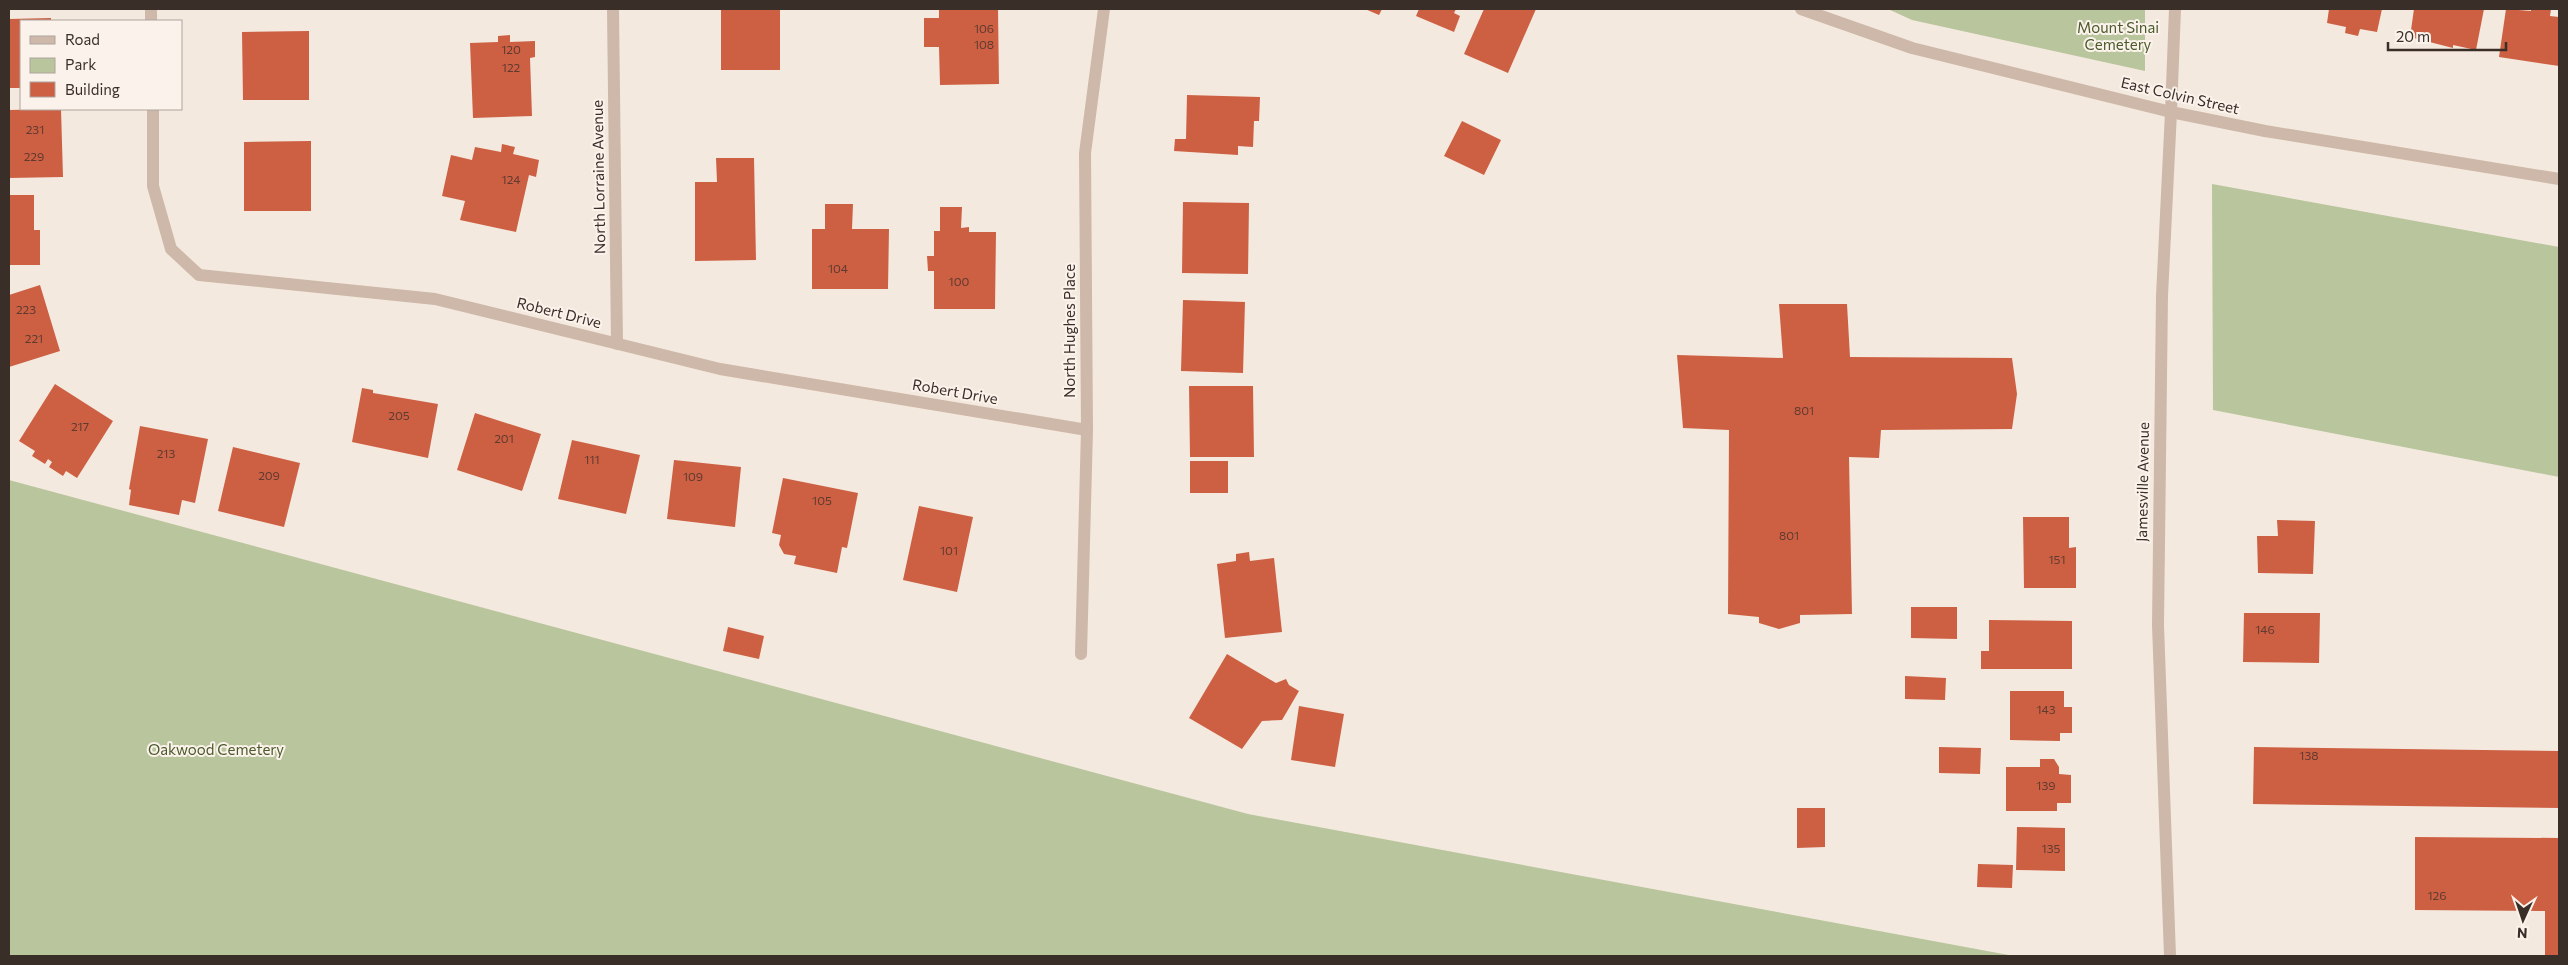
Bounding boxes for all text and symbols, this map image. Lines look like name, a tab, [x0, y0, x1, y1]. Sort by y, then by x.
park label: Mount Sinai Cemetery	[2077, 18, 2159, 53]
legend	[20, 20, 182, 110]
scale bar	[2388, 20, 2506, 52]
house number: 106	[974, 21, 994, 35]
text: 20 m	[2396, 27, 2430, 45]
text: Road	[65, 30, 100, 48]
house number: 108	[974, 37, 994, 51]
house number: 120	[501, 42, 521, 56]
text: Park	[65, 55, 96, 73]
house number: 122	[502, 60, 521, 74]
street label: East Colvin Street	[2119, 73, 2241, 117]
text: Building	[65, 80, 120, 98]
street label: North Lorraine Avenue	[588, 100, 608, 254]
house number: 231	[26, 122, 44, 136]
house number: 229	[24, 149, 44, 163]
house number: 124	[502, 172, 520, 186]
house number: 104	[828, 261, 848, 275]
street label: North Hughes Place	[1060, 264, 1078, 398]
house number: 100	[949, 274, 970, 288]
street label: Robert Drive	[515, 293, 603, 331]
house number: 223	[16, 302, 36, 316]
house number: 221	[25, 331, 43, 345]
street label: Robert Drive	[911, 375, 999, 407]
house number: 801	[1794, 403, 1814, 417]
house number: 205	[388, 408, 410, 422]
house number: 217	[71, 419, 89, 433]
street label: Jamesville Avenue	[2132, 422, 2152, 542]
house number: 201	[494, 431, 514, 445]
house number: 213	[157, 446, 175, 460]
house number: 111	[584, 452, 600, 466]
house number: 209	[258, 468, 280, 482]
house number: 109	[683, 469, 703, 483]
house number: 105	[812, 493, 832, 507]
house number: 801	[1779, 528, 1799, 542]
house number: 101	[940, 543, 958, 557]
house number: 151	[2048, 552, 2066, 566]
house number: 146	[2255, 622, 2275, 636]
house number: 143	[2036, 702, 2056, 716]
park label: Oakwood Cemetery	[148, 740, 284, 758]
house number: 138	[2299, 748, 2319, 762]
house number: 139	[2036, 778, 2056, 792]
house number: 135	[2042, 841, 2061, 855]
house number: 126	[2427, 888, 2447, 902]
north arrow	[2498, 895, 2548, 945]
text: N	[2517, 925, 2528, 942]

